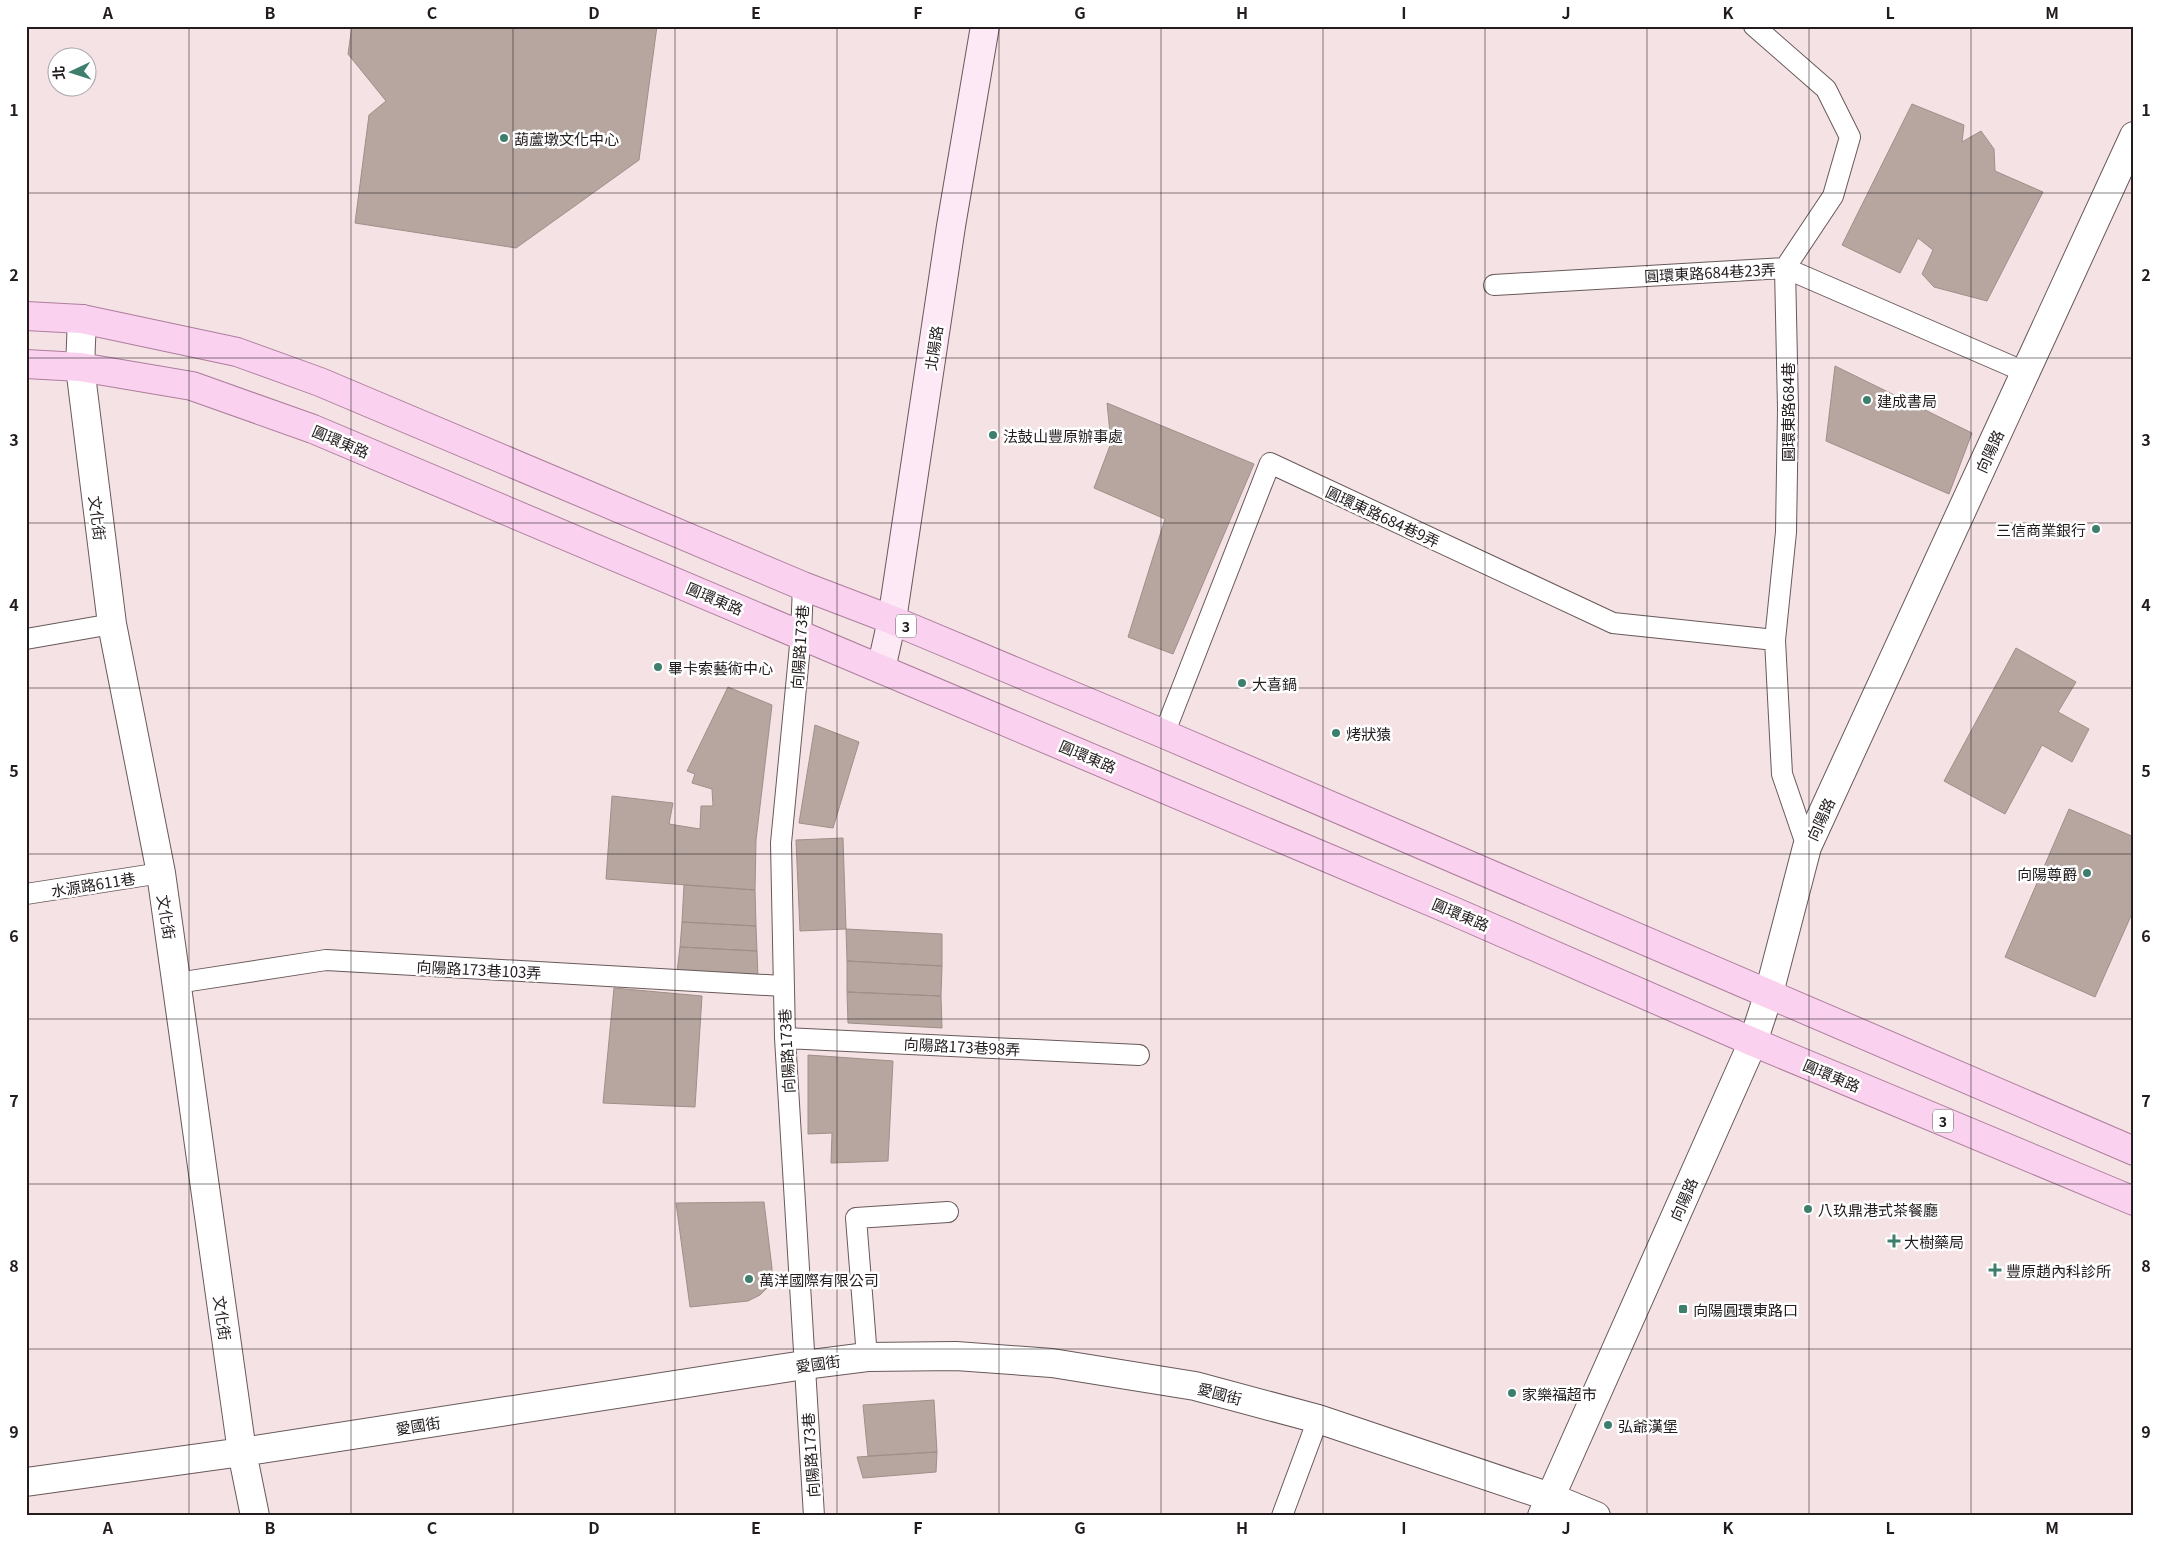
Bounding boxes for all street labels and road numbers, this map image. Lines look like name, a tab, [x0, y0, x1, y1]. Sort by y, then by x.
street label: 圓環東路684巷23弄	[1644, 258, 1776, 286]
street label: 北陽路	[919, 324, 947, 372]
street label: 圓環東路684巷	[1777, 362, 1798, 462]
street label: 圓環東路	[309, 420, 373, 462]
street label: 向陽路	[1970, 426, 2008, 476]
street label: 圓環東路684巷9弄	[1323, 480, 1443, 552]
street label: 文化街	[85, 494, 111, 542]
street label: 圓環東路	[683, 577, 747, 619]
street label: 向陽路173巷	[786, 604, 812, 690]
road number: 3	[896, 614, 916, 638]
street label: 圓環東路	[1056, 735, 1120, 777]
street label: 向陽路	[1801, 794, 1839, 844]
street label: 水源路611巷	[49, 867, 137, 901]
street label: 文化街	[153, 893, 181, 941]
street label: 圓環東路	[1429, 893, 1493, 935]
street label: 向陽路173巷103弄	[416, 955, 542, 983]
street label: 向陽路173巷	[773, 1008, 799, 1094]
street label: 向陽路173巷98弄	[903, 1032, 1021, 1060]
street label: 圓環東路	[1800, 1054, 1864, 1096]
road number: 3	[1933, 1110, 1953, 1132]
street label: 向陽路	[1664, 1174, 1702, 1224]
street label: 文化街	[209, 1294, 237, 1342]
street label: 愛國街	[794, 1349, 842, 1377]
street label: 愛國街	[1196, 1377, 1244, 1409]
street label: 愛國街	[394, 1411, 442, 1439]
street label: 向陽路173巷	[797, 1412, 823, 1498]

